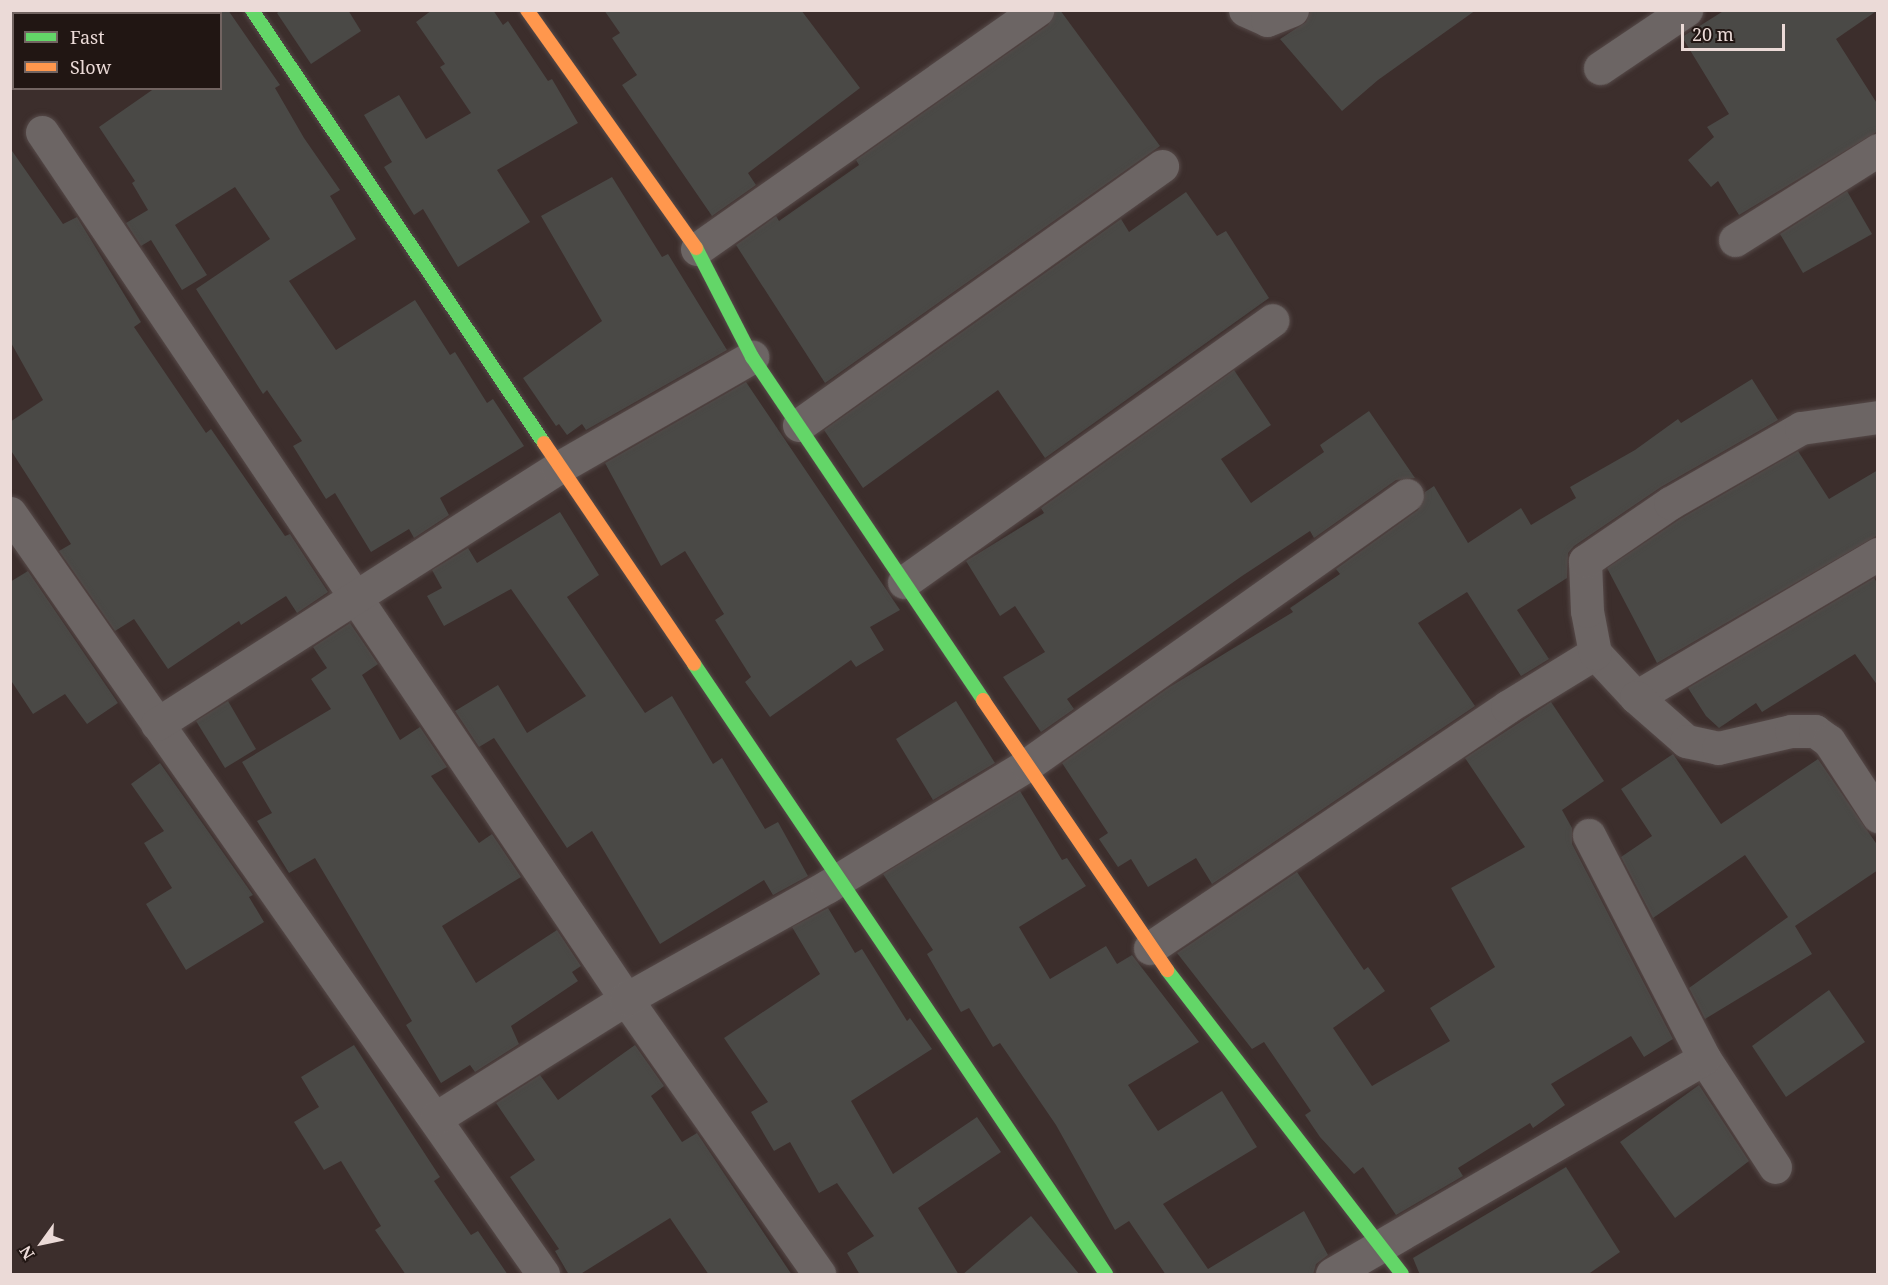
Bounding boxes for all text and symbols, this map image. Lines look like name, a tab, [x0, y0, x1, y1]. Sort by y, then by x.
legend	[12, 12, 222, 90]
scale bar	[1684, 12, 1788, 50]
text: 20 m	[1692, 22, 1734, 46]
text: Fast	[70, 25, 105, 49]
text: Slow	[70, 55, 111, 79]
north arrow	[12, 1213, 72, 1273]
text: N	[14, 1242, 40, 1264]

